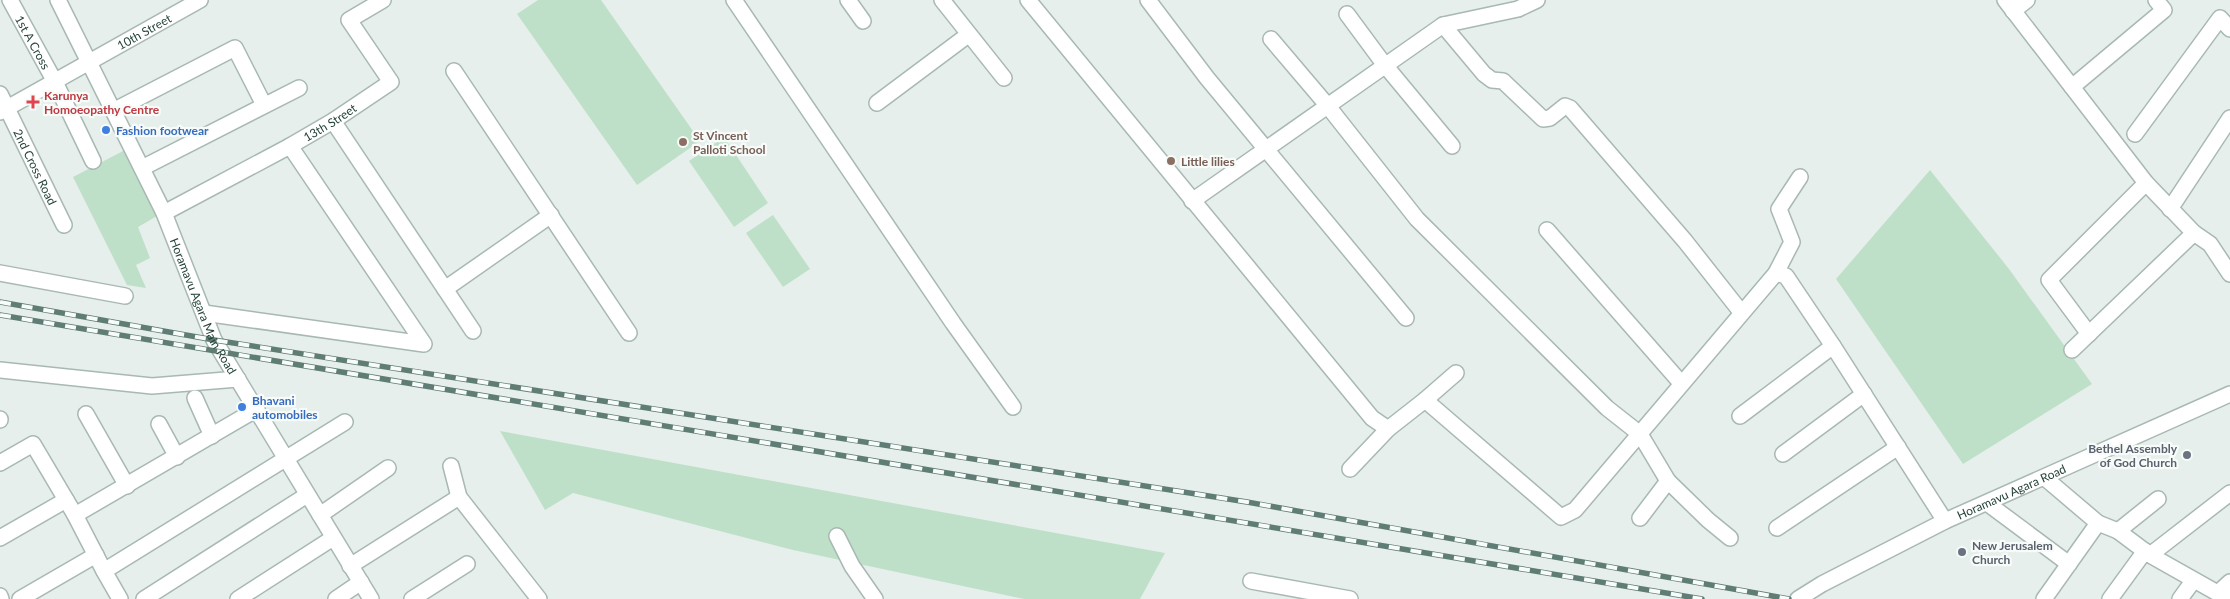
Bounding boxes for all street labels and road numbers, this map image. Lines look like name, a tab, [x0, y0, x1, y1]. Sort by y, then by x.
street label: 10th Street	[114, 10, 174, 53]
street label: 1st A Cross	[12, 12, 54, 72]
street label: 13th Street	[300, 100, 360, 144]
street label: 2nd Cross Road	[11, 126, 60, 207]
street label: Horamavu Agara Main Road	[167, 236, 240, 377]
street label: Horamavu Agara Road	[1954, 461, 2068, 522]

